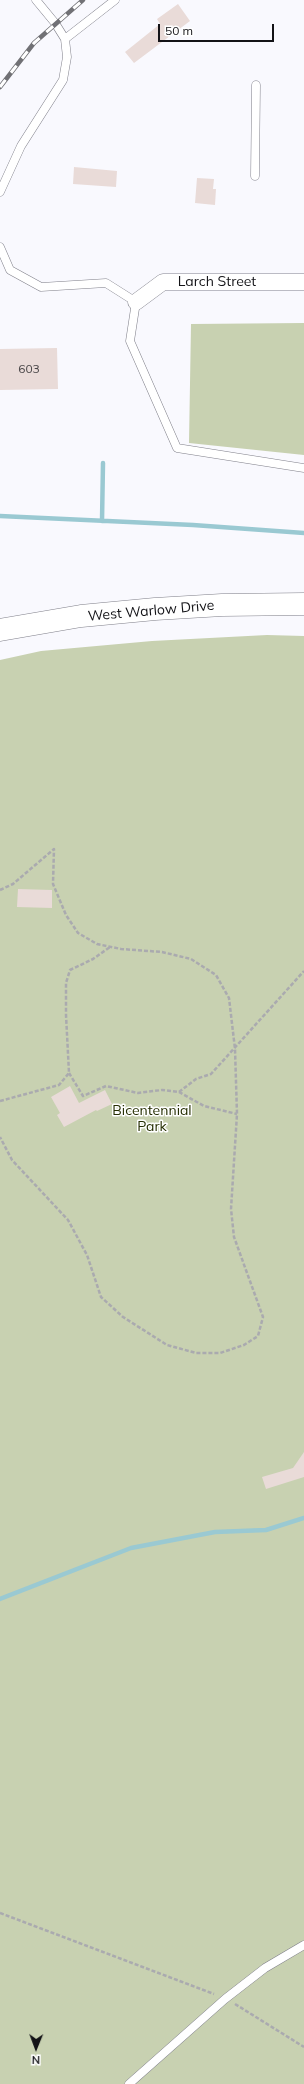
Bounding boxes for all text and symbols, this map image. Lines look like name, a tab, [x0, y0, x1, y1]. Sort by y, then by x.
scale bar	[160, 16, 276, 42]
text: 50 m	[165, 23, 193, 38]
street label: Larch Street	[178, 274, 256, 290]
house number: 603	[18, 362, 40, 376]
street label: West Warlow Drive	[87, 597, 215, 625]
park label: Bicentennial Park	[112, 1103, 192, 1136]
north arrow	[16, 2028, 56, 2068]
text: N	[32, 2053, 40, 2067]

